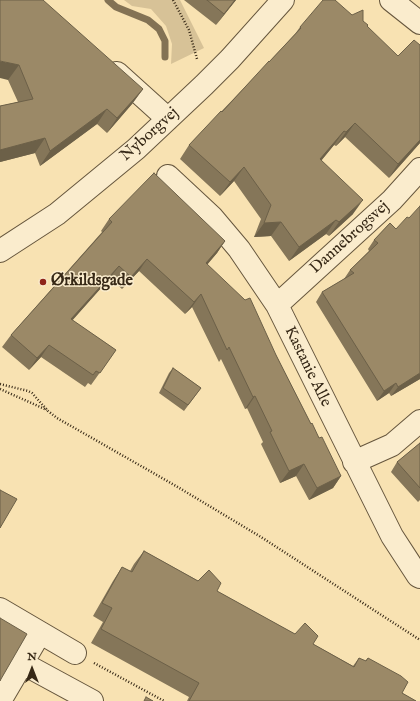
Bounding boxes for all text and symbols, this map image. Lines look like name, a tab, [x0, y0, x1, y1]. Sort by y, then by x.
street label: Nyborgvej	[117, 104, 183, 166]
street label: Dannebrogsvej	[307, 198, 393, 278]
place label: Ørkildsgade	[51, 272, 133, 292]
marker: Ørkildsgade	[38, 277, 48, 287]
street label: Kastanie Alle	[279, 324, 335, 410]
north arrow	[12, 649, 52, 689]
text: N	[27, 650, 37, 664]

